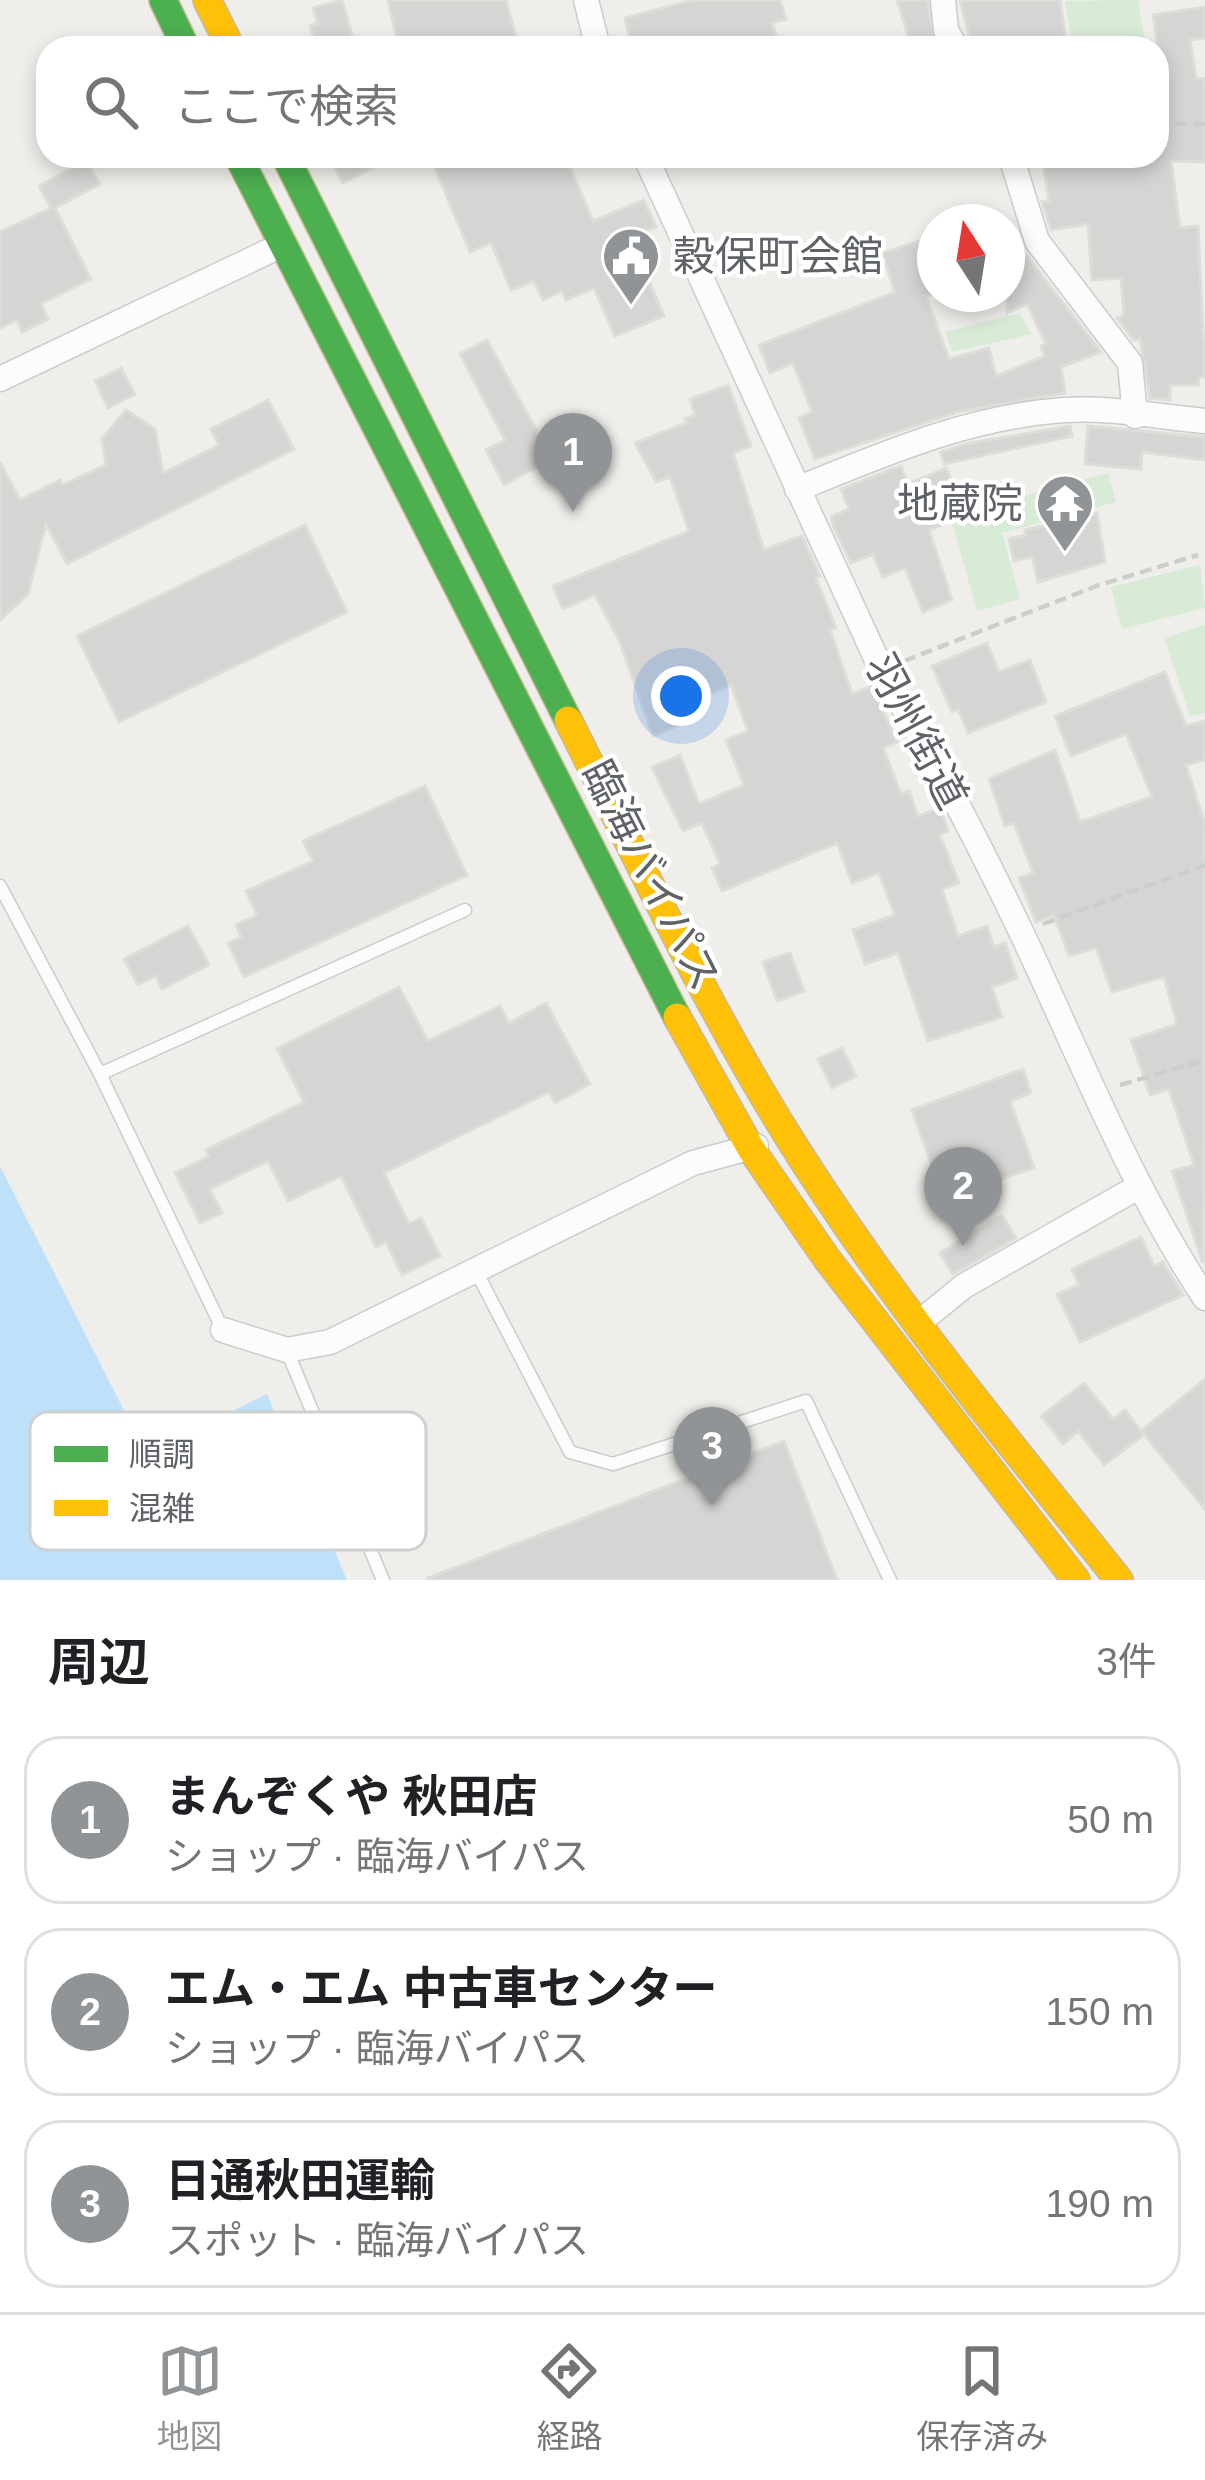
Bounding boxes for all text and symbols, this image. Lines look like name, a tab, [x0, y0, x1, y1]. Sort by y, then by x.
search box	[36, 36, 1169, 168]
icon: search	[78, 69, 144, 135]
text: ここで検索	[174, 81, 399, 132]
north arrow	[917, 204, 1025, 312]
public building icon: 穀保町会館	[600, 225, 662, 307]
place label: 穀保町会館	[673, 233, 883, 280]
pin: 1	[534, 413, 612, 512]
temple icon: 地蔵院	[1034, 472, 1096, 554]
place label: 地蔵院	[897, 480, 1023, 527]
street label: 羽州街道	[856, 646, 977, 816]
your location	[651, 666, 711, 726]
street label: 臨海バイパス	[574, 753, 730, 998]
pin: 2	[924, 1147, 1002, 1246]
pin: 3	[673, 1407, 751, 1506]
legend	[30, 1412, 426, 1550]
text: 順調	[129, 1436, 195, 1473]
text: 混雑	[129, 1490, 195, 1527]
text: 周辺	[48, 1634, 150, 1691]
text: 3件	[1096, 1640, 1157, 1683]
text: まんぞくや 秋田店	[165, 1771, 538, 1822]
text: 1	[79, 1798, 101, 1841]
text: 50 m	[1067, 1798, 1154, 1841]
text: ショップ · 臨海バイパス	[165, 1835, 589, 1878]
text: エム・エム 中古車センター	[165, 1963, 718, 2014]
text: 2	[79, 1990, 101, 2033]
text: 150 m	[1046, 1990, 1154, 2033]
text: ショップ · 臨海バイパス	[165, 2027, 589, 2070]
text: 日通秋田運輸	[165, 2155, 435, 2206]
text: 3	[79, 2182, 101, 2225]
text: 190 m	[1046, 2182, 1154, 2225]
text: スポット · 臨海バイパス	[165, 2219, 589, 2262]
tab: 地図	[157, 2338, 223, 2458]
tab: 経路	[536, 2338, 602, 2458]
tab: 保存済み	[916, 2338, 1048, 2458]

